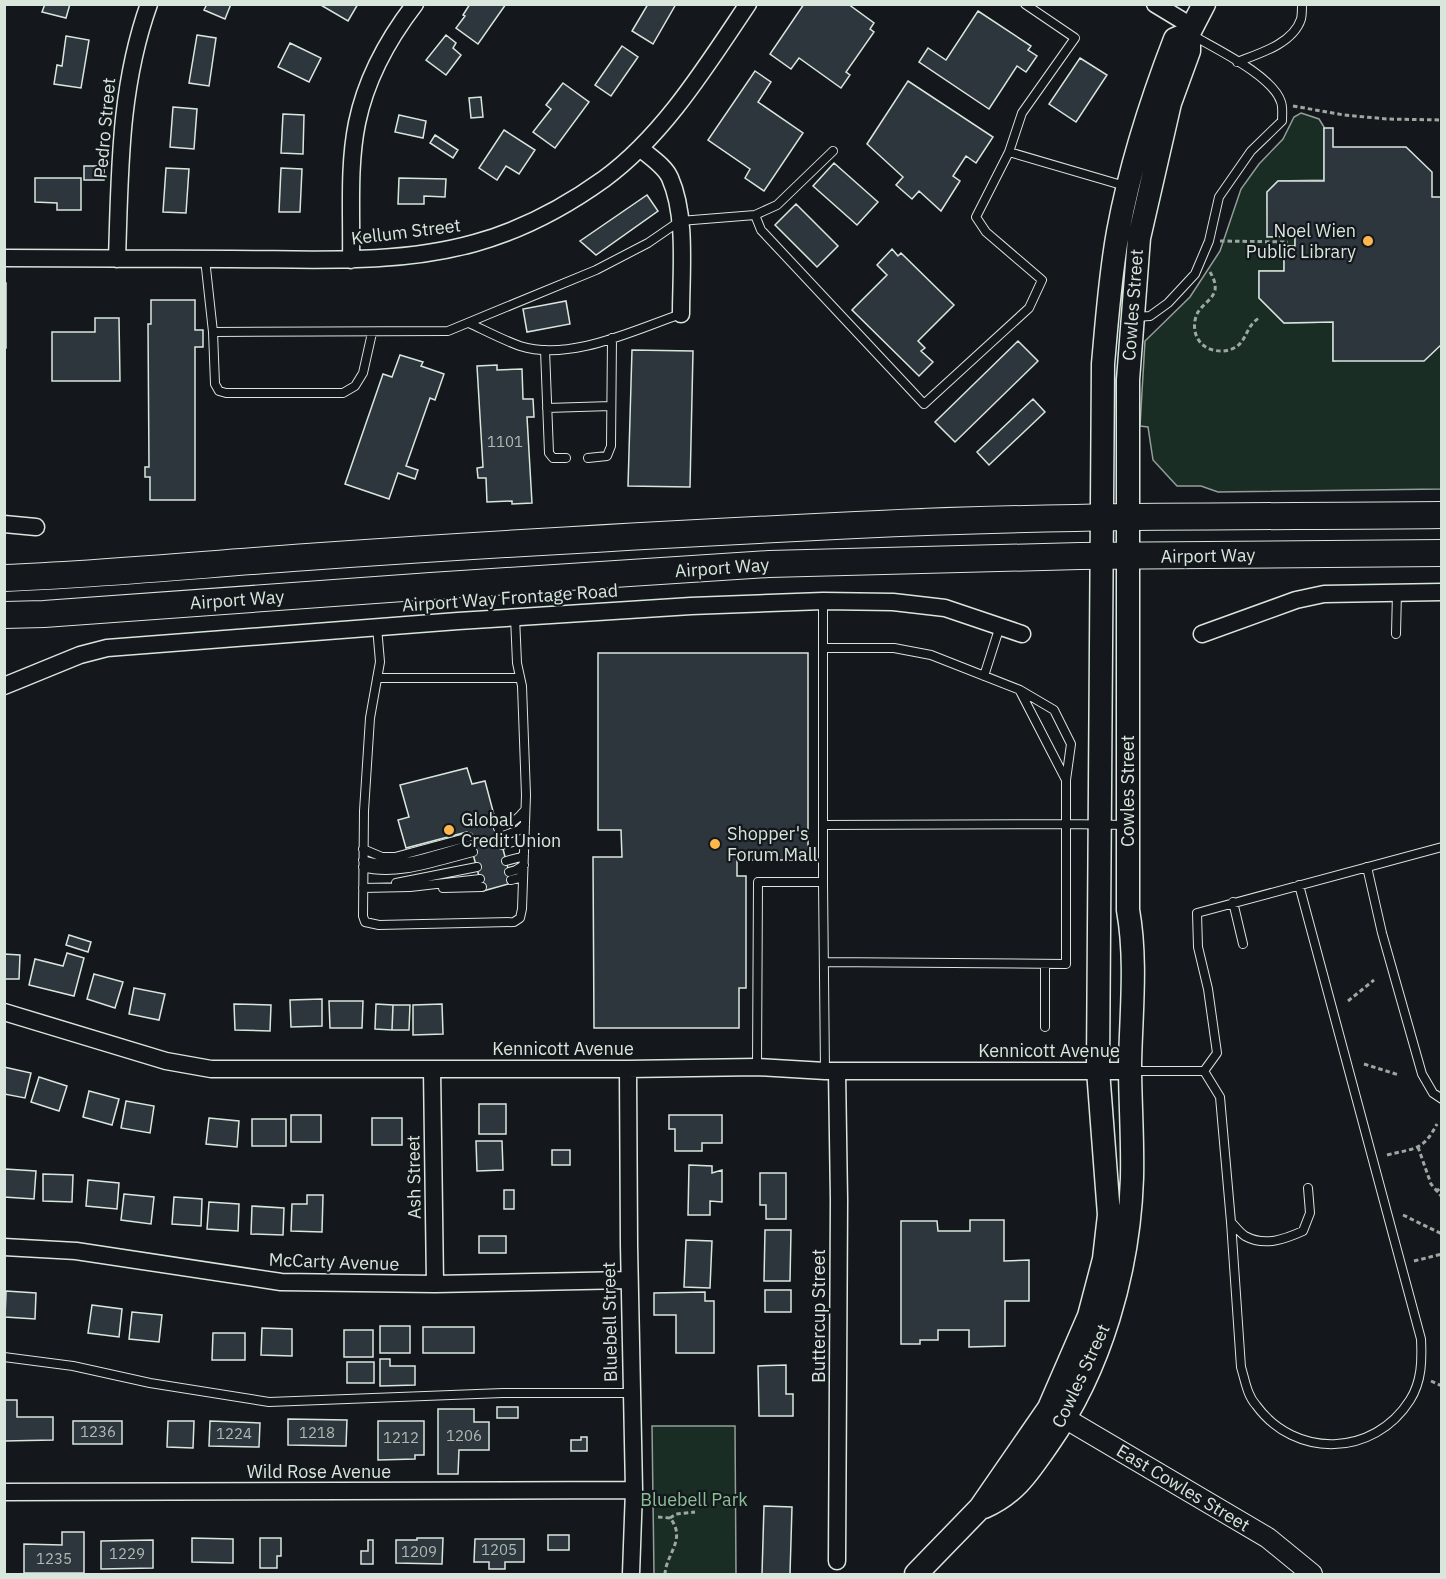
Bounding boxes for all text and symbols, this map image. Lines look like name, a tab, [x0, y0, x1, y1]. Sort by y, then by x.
street label: Pedro Street	[89, 77, 120, 179]
street label: Kellum Street	[350, 213, 462, 250]
place label: Noel Wien Public Library	[1246, 219, 1356, 263]
marker: Noel Wien Public Library	[1361, 234, 1375, 248]
street label: Cowles Street	[1117, 248, 1148, 362]
house number: 1101	[487, 432, 523, 451]
street label: Airport Way	[1160, 543, 1256, 568]
street label: Airport Way	[674, 553, 770, 582]
street label: Airport Way Frontage Road	[401, 578, 619, 617]
street label: Airport Way	[189, 585, 285, 614]
street label: Cowles Street	[1116, 735, 1139, 847]
place label: Global Credit Union	[461, 808, 561, 852]
place label: Shopper's Forum Mall	[727, 822, 818, 866]
marker: Global Credit Union	[442, 823, 456, 837]
marker: Shopper's Forum Mall	[708, 837, 722, 851]
street label: Kennicott Avenue	[492, 1037, 634, 1060]
street label: Kennicott Avenue	[978, 1039, 1120, 1062]
street label: Ash Street	[401, 1135, 426, 1219]
street label: McCarty Avenue	[268, 1248, 400, 1275]
street label: Buttercup Street	[807, 1249, 830, 1383]
street label: Bluebell Street	[597, 1262, 622, 1382]
street label: Cowles Street	[1046, 1320, 1115, 1431]
house number: 1236	[80, 1422, 116, 1441]
house number: 1218	[299, 1423, 335, 1442]
house number: 1224	[216, 1424, 252, 1443]
house number: 1206	[446, 1426, 482, 1445]
house number: 1212	[383, 1428, 419, 1447]
street label: East Cowles Street	[1112, 1439, 1254, 1536]
street label: Wild Rose Avenue	[247, 1460, 391, 1483]
park label: Bluebell Park	[640, 1488, 748, 1511]
house number: 1205	[481, 1540, 517, 1559]
house number: 1209	[401, 1542, 437, 1561]
house number: 1229	[109, 1544, 145, 1563]
house number: 1235	[36, 1549, 72, 1568]

